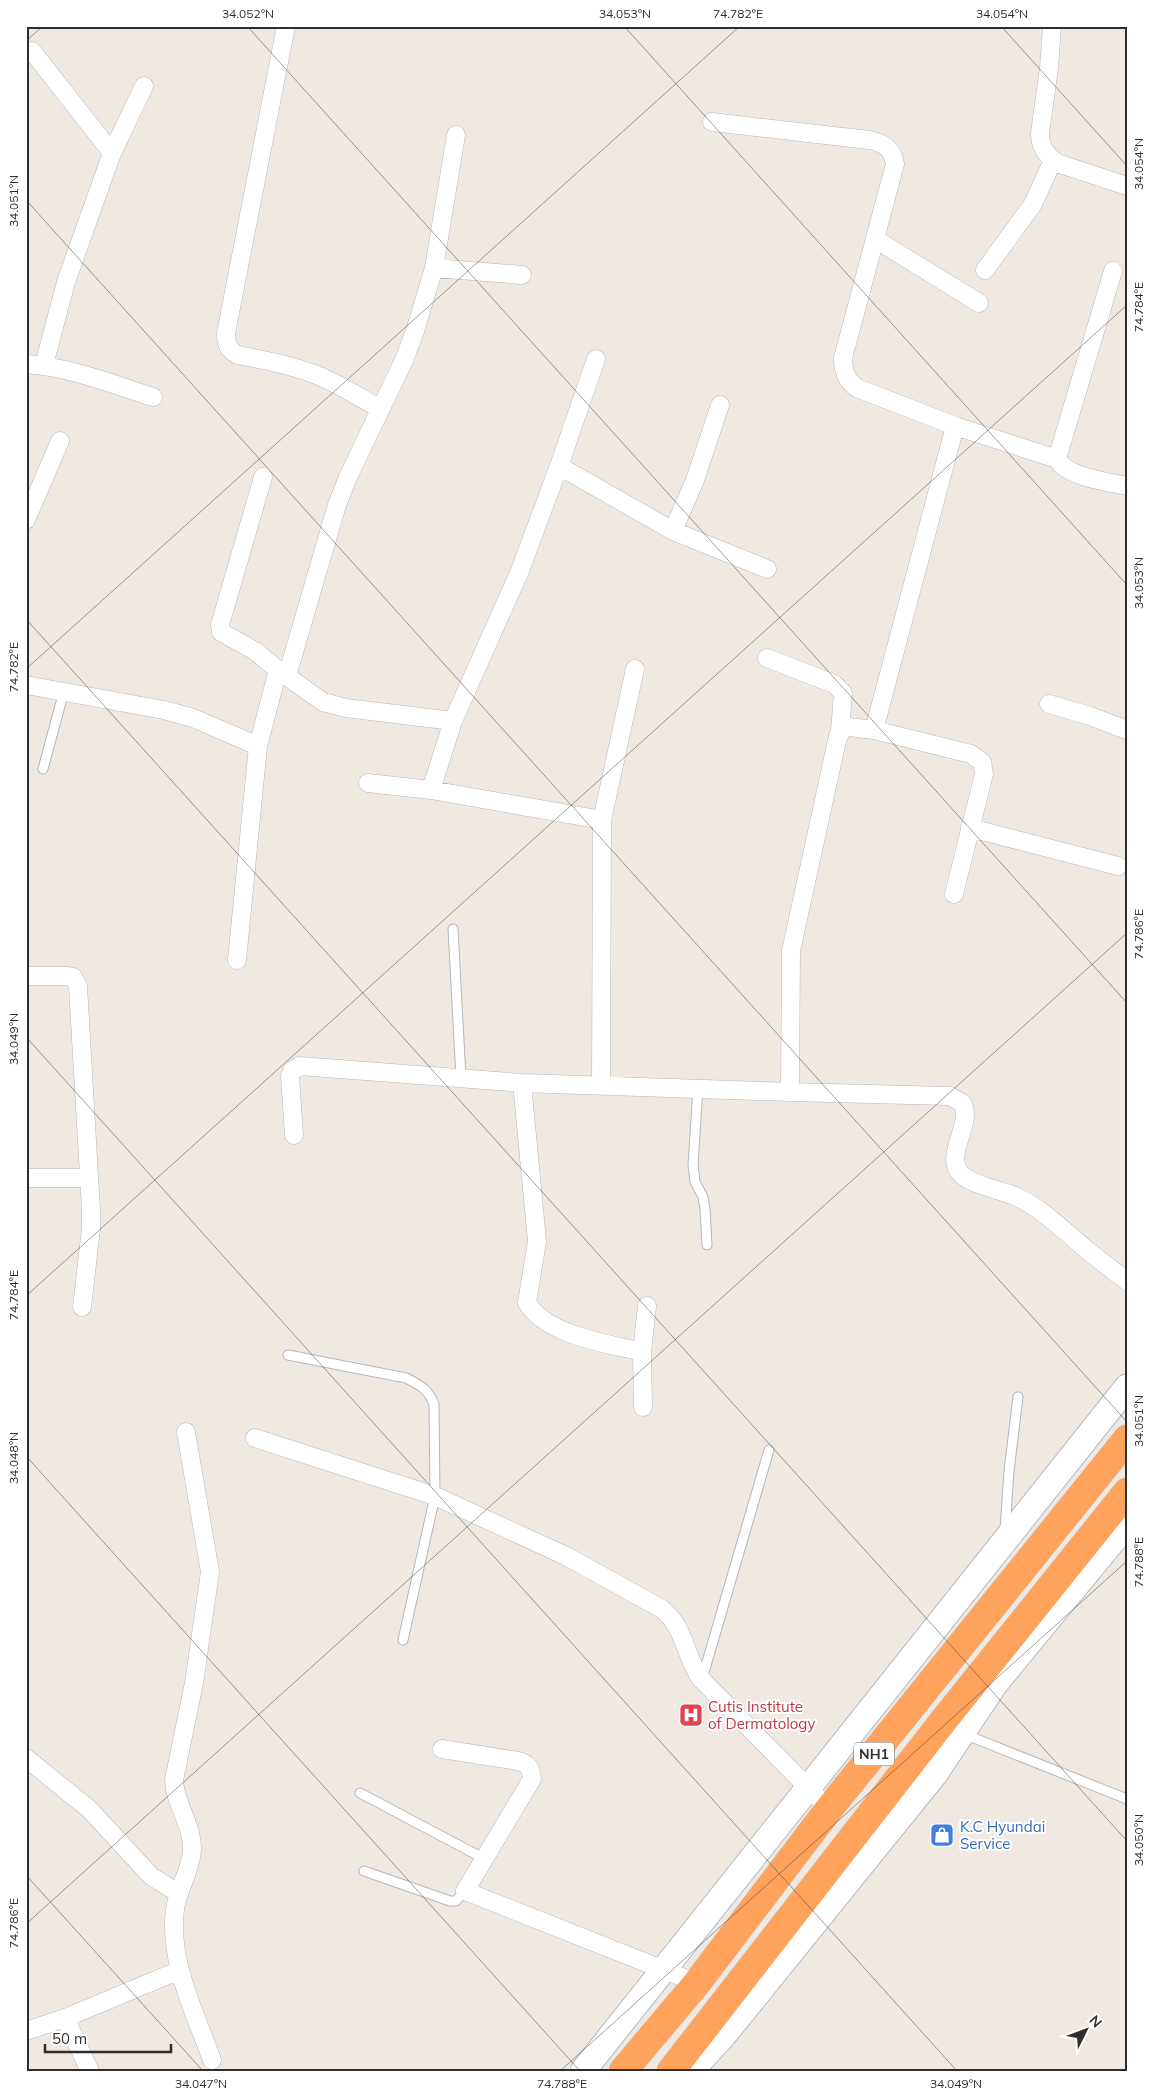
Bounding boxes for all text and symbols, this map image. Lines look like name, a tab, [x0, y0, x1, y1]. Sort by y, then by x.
text: 34.052°N	[222, 6, 274, 21]
text: 34.053°N	[599, 6, 651, 21]
text: 74.782°E	[713, 6, 763, 21]
text: 34.054°N	[976, 6, 1028, 21]
text: 34.054°N	[1131, 138, 1146, 190]
text: 34.051°N	[6, 175, 21, 227]
text: 74.784°E	[1131, 282, 1146, 332]
text: 34.053°N	[1131, 557, 1146, 609]
text: 74.782°E	[6, 642, 21, 692]
text: 74.786°E	[1131, 909, 1146, 959]
text: 34.049°N	[6, 1013, 21, 1065]
text: 74.784°E	[6, 1270, 21, 1320]
text: 34.051°N	[1131, 1395, 1146, 1447]
text: 34.048°N	[6, 1432, 21, 1484]
text: 74.788°E	[1131, 1537, 1146, 1587]
place label: Cutis Institute of Dermatology	[708, 1697, 815, 1733]
hospital icon: Cutis Institute of Dermatology	[678, 1702, 704, 1728]
road number: NH1	[854, 1742, 894, 1766]
text: 34.050°N	[1131, 1814, 1146, 1866]
place label: K.C Hyundai Service	[960, 1817, 1045, 1853]
shop icon: K.C Hyundai Service	[929, 1822, 955, 1848]
text: 74.786°E	[6, 1898, 21, 1948]
north arrow	[1060, 2004, 1110, 2054]
text: N	[1085, 2011, 1106, 2031]
scale bar	[45, 2022, 171, 2054]
text: 50 m	[52, 2029, 87, 2048]
text: 34.047°N	[175, 2076, 227, 2091]
text: 74.788°E	[537, 2076, 587, 2091]
text: 34.049°N	[930, 2076, 982, 2091]

